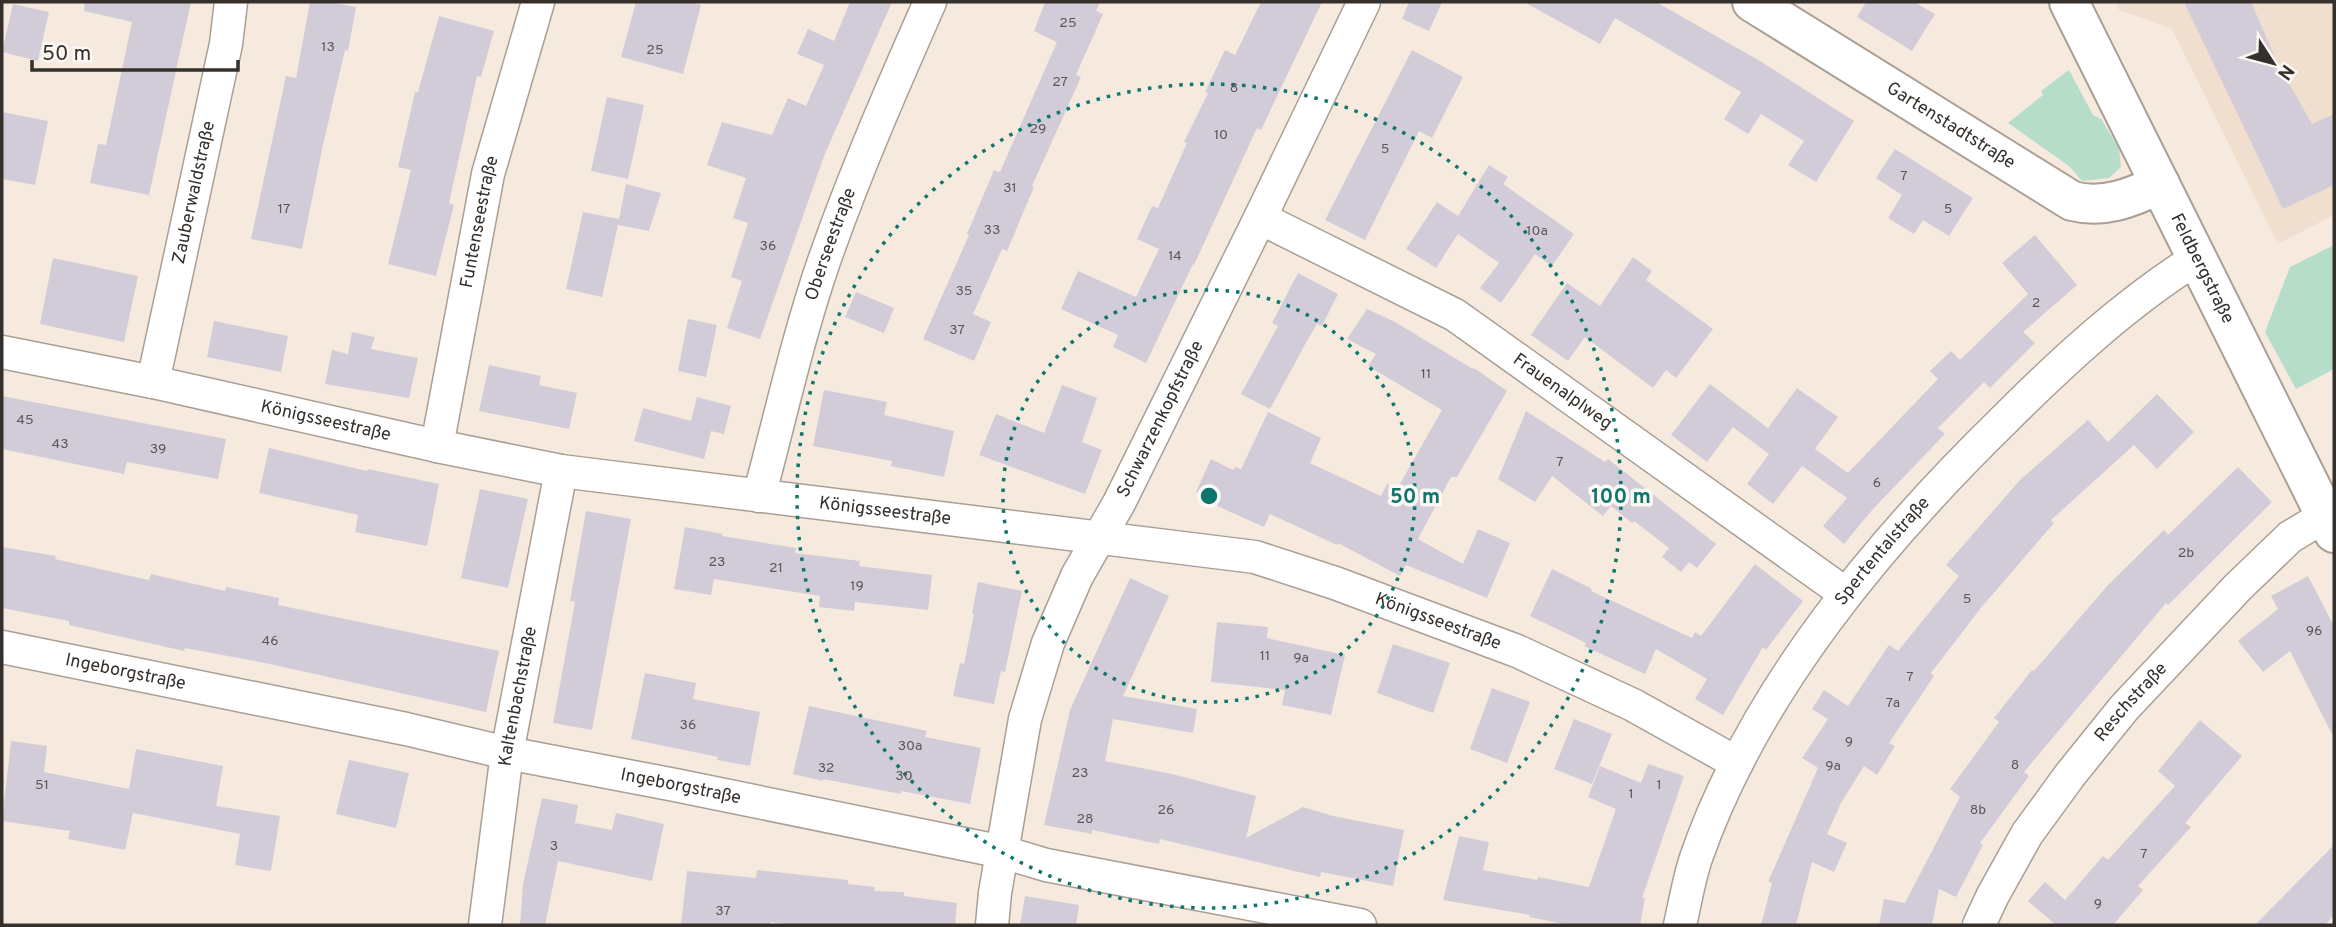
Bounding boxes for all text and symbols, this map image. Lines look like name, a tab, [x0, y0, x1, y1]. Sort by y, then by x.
house number: 25	[1059, 15, 1077, 32]
scale bar	[32, 28, 238, 72]
north arrow	[2238, 28, 2308, 98]
house number: 13	[321, 39, 335, 56]
text: 50 m	[42, 41, 91, 68]
house number: 25	[646, 42, 664, 59]
text: N	[2271, 59, 2299, 84]
house number: 27	[1052, 74, 1068, 91]
street label: Gartenstadtstraße	[1882, 77, 2019, 174]
house number: 8	[1230, 80, 1238, 97]
street label: Zauberwaldstraße	[167, 119, 221, 266]
house number: 29	[1030, 121, 1046, 138]
house number: 10	[1214, 127, 1228, 144]
house number: 5	[1381, 141, 1389, 158]
street label: Funtenseestraße	[455, 153, 504, 290]
house number: 7	[1900, 168, 1908, 185]
house number: 31	[1003, 180, 1017, 197]
street label: Oberseestraße	[800, 184, 862, 303]
house number: 17	[278, 201, 290, 218]
house number: 5	[1944, 201, 1952, 218]
street label: Feldbergstraße	[2165, 210, 2239, 328]
house number: 33	[984, 222, 1000, 239]
house number: 10a	[1526, 223, 1548, 240]
house number: 36	[760, 238, 776, 255]
house number: 14	[1168, 248, 1182, 265]
house number: 35	[955, 283, 973, 300]
house number: 2	[2032, 295, 2040, 312]
house number: 37	[949, 322, 965, 339]
street label: Schwarzenkopfstraße	[1112, 337, 1209, 501]
street label: Frauenalplweg	[1508, 348, 1617, 435]
house number: 11	[1421, 366, 1431, 383]
street label: Königsseestraße	[258, 395, 393, 447]
house number: 45	[16, 412, 34, 429]
house number: 43	[51, 436, 69, 453]
house number: 39	[150, 441, 166, 458]
house number: 7	[1556, 454, 1564, 471]
house number: 6	[1873, 475, 1881, 492]
centre of rings	[1197, 484, 1221, 508]
text: 50 m	[1390, 484, 1440, 511]
text: 100 m	[1591, 484, 1651, 511]
street label: Königsseestraße	[818, 492, 952, 531]
street label: Spertentalstraße	[1830, 492, 1935, 610]
house number: 2b	[2178, 545, 2194, 562]
house number: 23	[709, 554, 726, 571]
house number: 21	[769, 560, 783, 577]
house number: 19	[850, 578, 864, 595]
street label: Königsseestraße	[1372, 587, 1504, 656]
house number: 5	[1963, 591, 1971, 608]
house number: 96	[2306, 623, 2322, 640]
street label: Kaltenbachstraße	[494, 625, 542, 768]
house number: 46	[261, 633, 279, 650]
house number: 11	[1260, 648, 1270, 665]
street label: Ingeborgstraße	[63, 649, 188, 696]
house number: 9a	[1293, 650, 1309, 667]
street label: Reschstraße	[2090, 658, 2172, 747]
house number: 7	[1906, 669, 1914, 686]
house number: 7a	[1886, 695, 1900, 712]
house number: 36	[680, 717, 696, 734]
house number: 9	[1845, 734, 1853, 751]
house number: 30a	[898, 738, 922, 755]
house number: 8	[2011, 757, 2019, 774]
house number: 9a	[1825, 758, 1841, 775]
house number: 32	[818, 760, 834, 777]
street label: Ingeborgstraße	[619, 763, 743, 810]
house number: 23	[1072, 765, 1089, 782]
house number: 30	[895, 768, 913, 785]
house number: 51	[35, 777, 49, 794]
house number: 1	[1656, 777, 1662, 794]
house number: 1	[1628, 786, 1634, 803]
house number: 26	[1158, 802, 1174, 819]
house number: 8b	[1970, 802, 1986, 819]
house number: 28	[1076, 811, 1094, 828]
house number: 3	[550, 838, 558, 855]
house number: 7	[2140, 846, 2148, 863]
house number: 9	[2094, 896, 2102, 913]
house number: 37	[715, 903, 731, 920]

